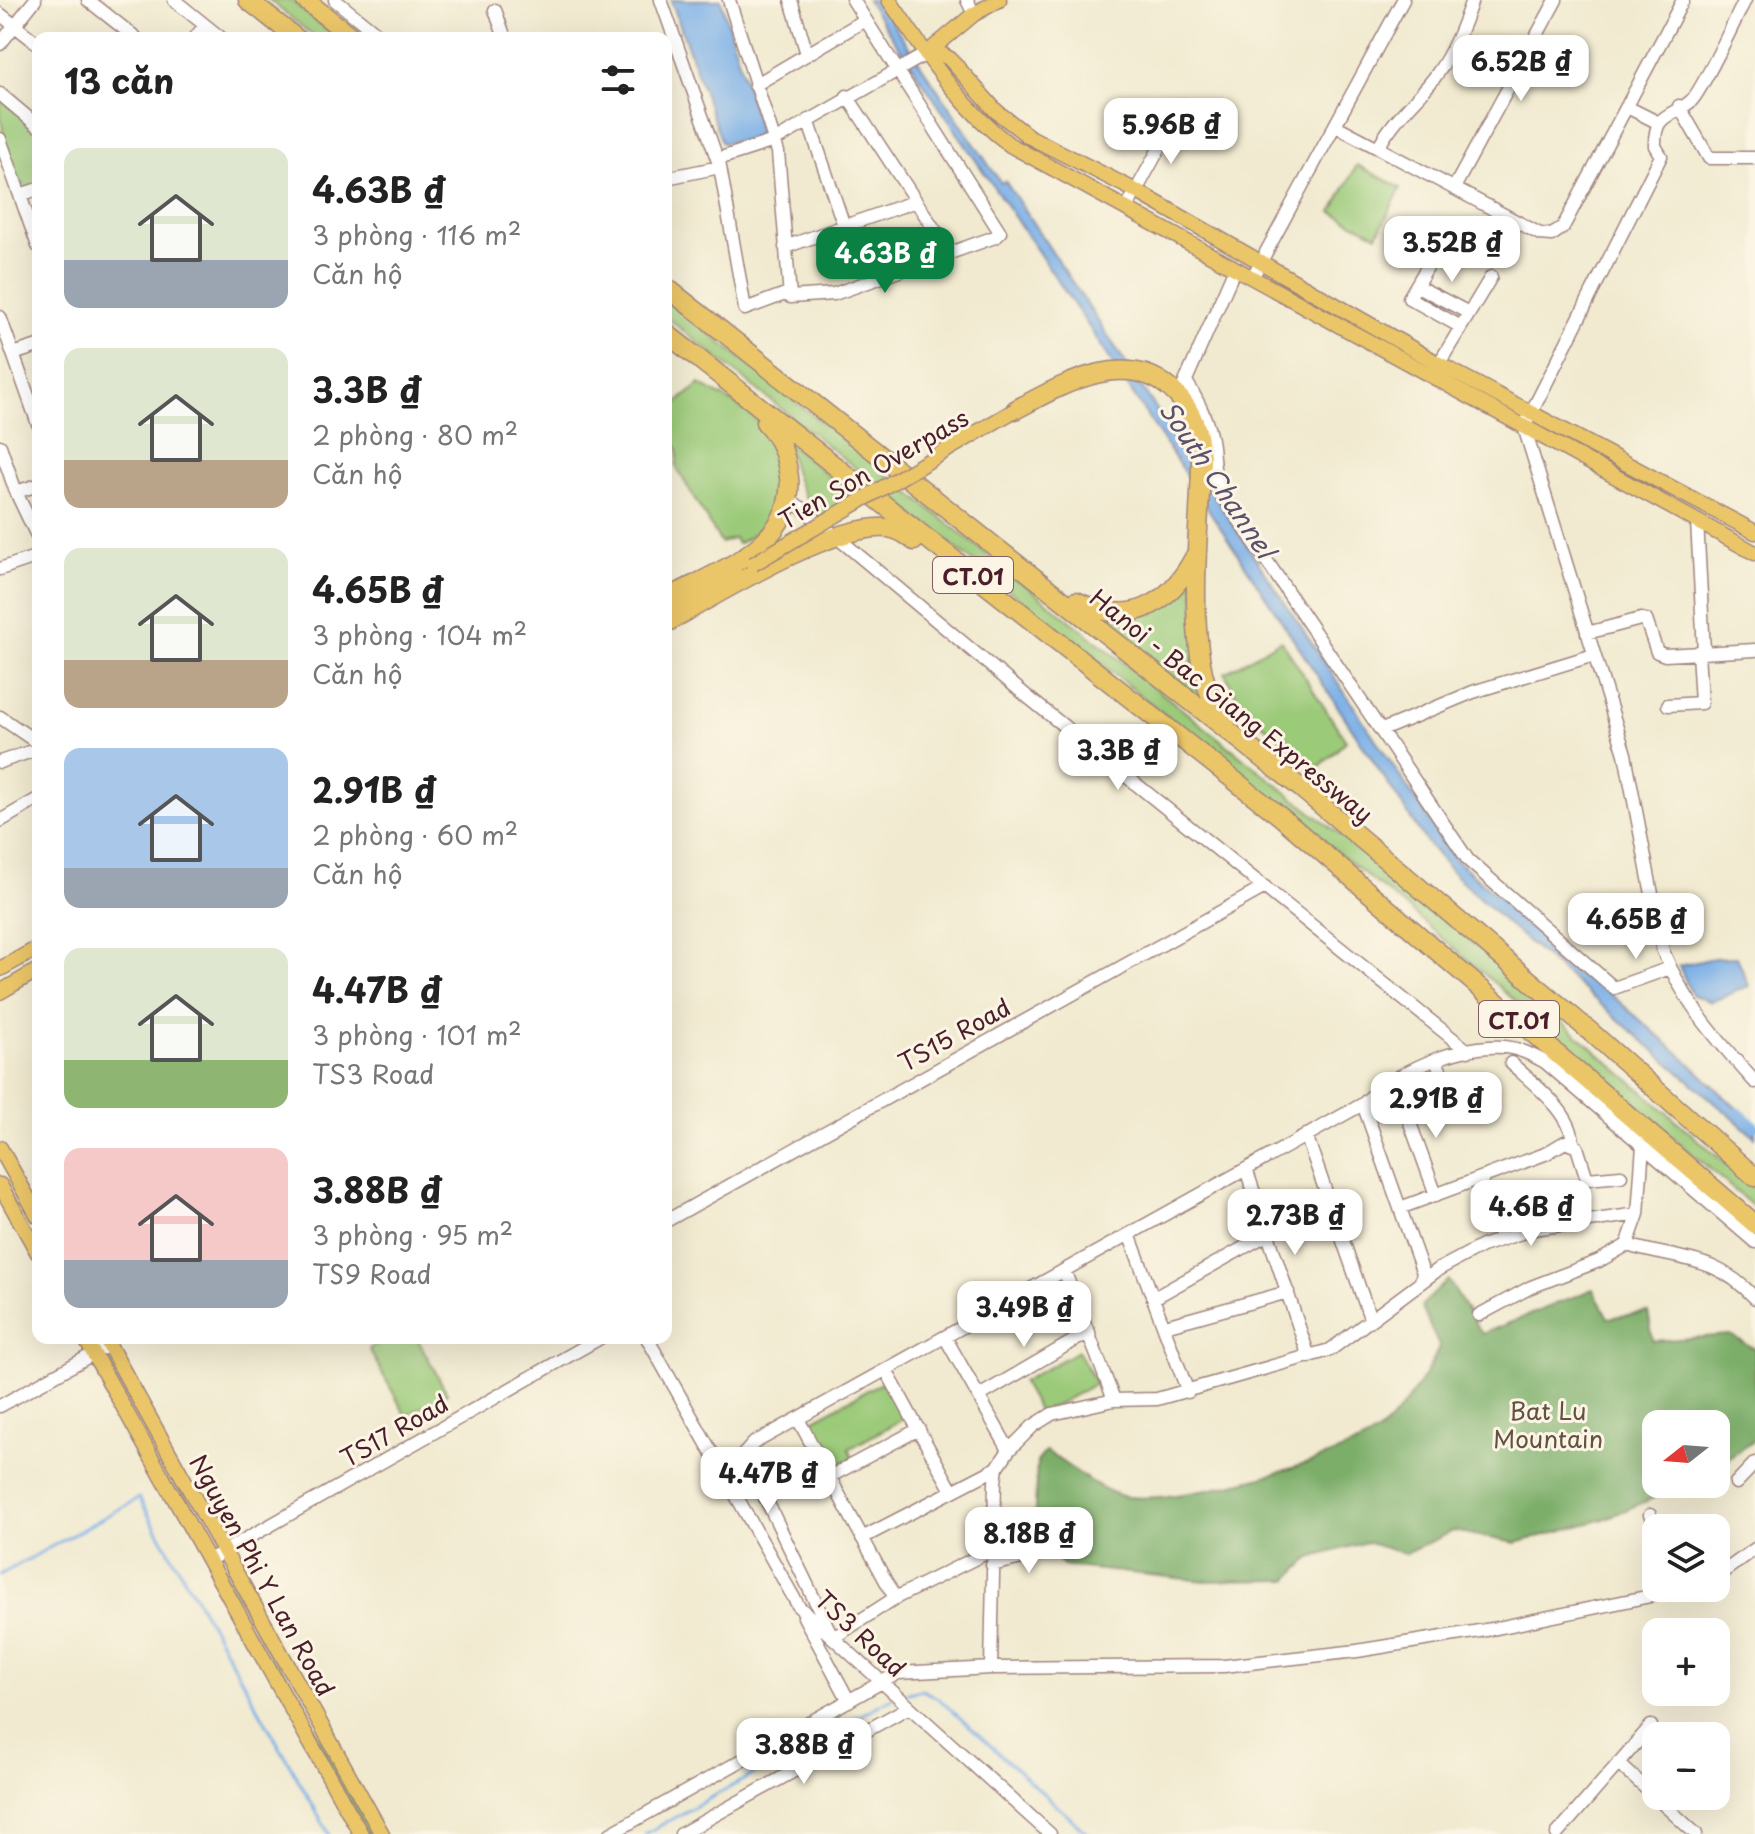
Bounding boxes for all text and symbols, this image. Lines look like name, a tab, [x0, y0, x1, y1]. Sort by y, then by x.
pin: 6.52B ₫	[1447, 35, 1595, 103]
text: 6.52B ₫	[1471, 41, 1571, 80]
text: 13 căn	[64, 54, 174, 106]
icon: filters	[596, 58, 640, 102]
pin: 5.96B ₫	[1097, 98, 1245, 166]
text: 5.96B ₫	[1122, 104, 1220, 143]
text: 4.63B ₫	[312, 163, 445, 215]
icon: home	[128, 180, 224, 276]
text: 3 phòng · 116 m²	[312, 215, 521, 254]
pin: 3.52B ₫	[1378, 216, 1526, 284]
text: 3.52B ₫	[1402, 222, 1502, 261]
pin: 4.63B ₫	[811, 227, 959, 295]
text: 4.63B ₫	[834, 233, 936, 272]
text: Căn hộ	[312, 254, 402, 293]
text: 3.3B ₫	[312, 363, 421, 415]
icon: home	[128, 380, 224, 476]
water label: South Channel	[1151, 392, 1287, 569]
street label: Tien Son Overpass	[771, 399, 975, 537]
text: 2 phòng · 80 m²	[312, 415, 518, 454]
text: Căn hộ	[312, 454, 402, 493]
road number: CT.01	[933, 557, 1013, 593]
text: 4.65B ₫	[312, 563, 443, 615]
street label: Hanoi - Bac Giang Expressway	[1083, 579, 1381, 831]
icon: home	[128, 580, 224, 676]
text: 3 phòng · 104 m²	[312, 615, 527, 654]
text: Căn hộ	[312, 654, 402, 693]
pin: 3.3B ₫	[1053, 724, 1183, 792]
text: 3.3B ₫	[1076, 730, 1160, 769]
text: 2.91B ₫	[312, 763, 436, 815]
icon: home	[128, 780, 224, 876]
text: 2 phòng · 60 m²	[312, 815, 518, 854]
text: Căn hộ	[312, 854, 402, 893]
pin: 4.65B ₫	[1562, 893, 1710, 961]
text: 4.65B ₫	[1586, 899, 1686, 938]
text: 4.47B ₫	[312, 963, 441, 1015]
icon: home	[128, 980, 224, 1076]
street label: TS15 Road	[891, 988, 1017, 1080]
road number: CT.01	[1479, 1001, 1559, 1037]
text: 3 phòng · 101 m²	[312, 1015, 522, 1054]
text: TS3 Road	[312, 1054, 435, 1093]
pin: 2.91B ₫	[1362, 1072, 1510, 1140]
text: 2.91B ₫	[1389, 1078, 1483, 1117]
text: 3.88B ₫	[312, 1163, 442, 1215]
icon: home	[128, 1180, 224, 1276]
pin: 4.6B ₫	[1466, 1180, 1596, 1248]
text: 4.6B ₫	[1489, 1186, 1574, 1225]
pin: 2.73B ₫	[1221, 1189, 1369, 1257]
text: 2.73B ₫	[1246, 1195, 1344, 1234]
text: 3 phòng · 95 m²	[312, 1215, 513, 1254]
text: TS9 Road	[312, 1254, 432, 1293]
pin: 3.49B ₫	[950, 1281, 1098, 1349]
text: 3.49B ₫	[975, 1287, 1073, 1326]
street label: TS17 Road	[333, 1385, 455, 1475]
park label: Bat Lu Mountain	[1493, 1392, 1603, 1456]
north arrow	[1642, 1410, 1730, 1498]
map controls	[1642, 1410, 1730, 1810]
pin: 4.47B ₫	[694, 1447, 842, 1515]
street label: Nguyen Phi Y Lan Road	[182, 1448, 344, 1702]
text: 4.47B ₫	[719, 1453, 817, 1492]
pin: 8.18B ₫	[955, 1507, 1103, 1575]
text: 8.18B ₫	[983, 1513, 1075, 1552]
button: layers	[1642, 1514, 1730, 1602]
street label: TS3 Road	[807, 1581, 915, 1685]
button: +	[1642, 1618, 1730, 1706]
pin: 3.88B ₫	[730, 1718, 878, 1786]
button: −	[1642, 1722, 1730, 1810]
text: 3.88B ₫	[754, 1724, 854, 1763]

